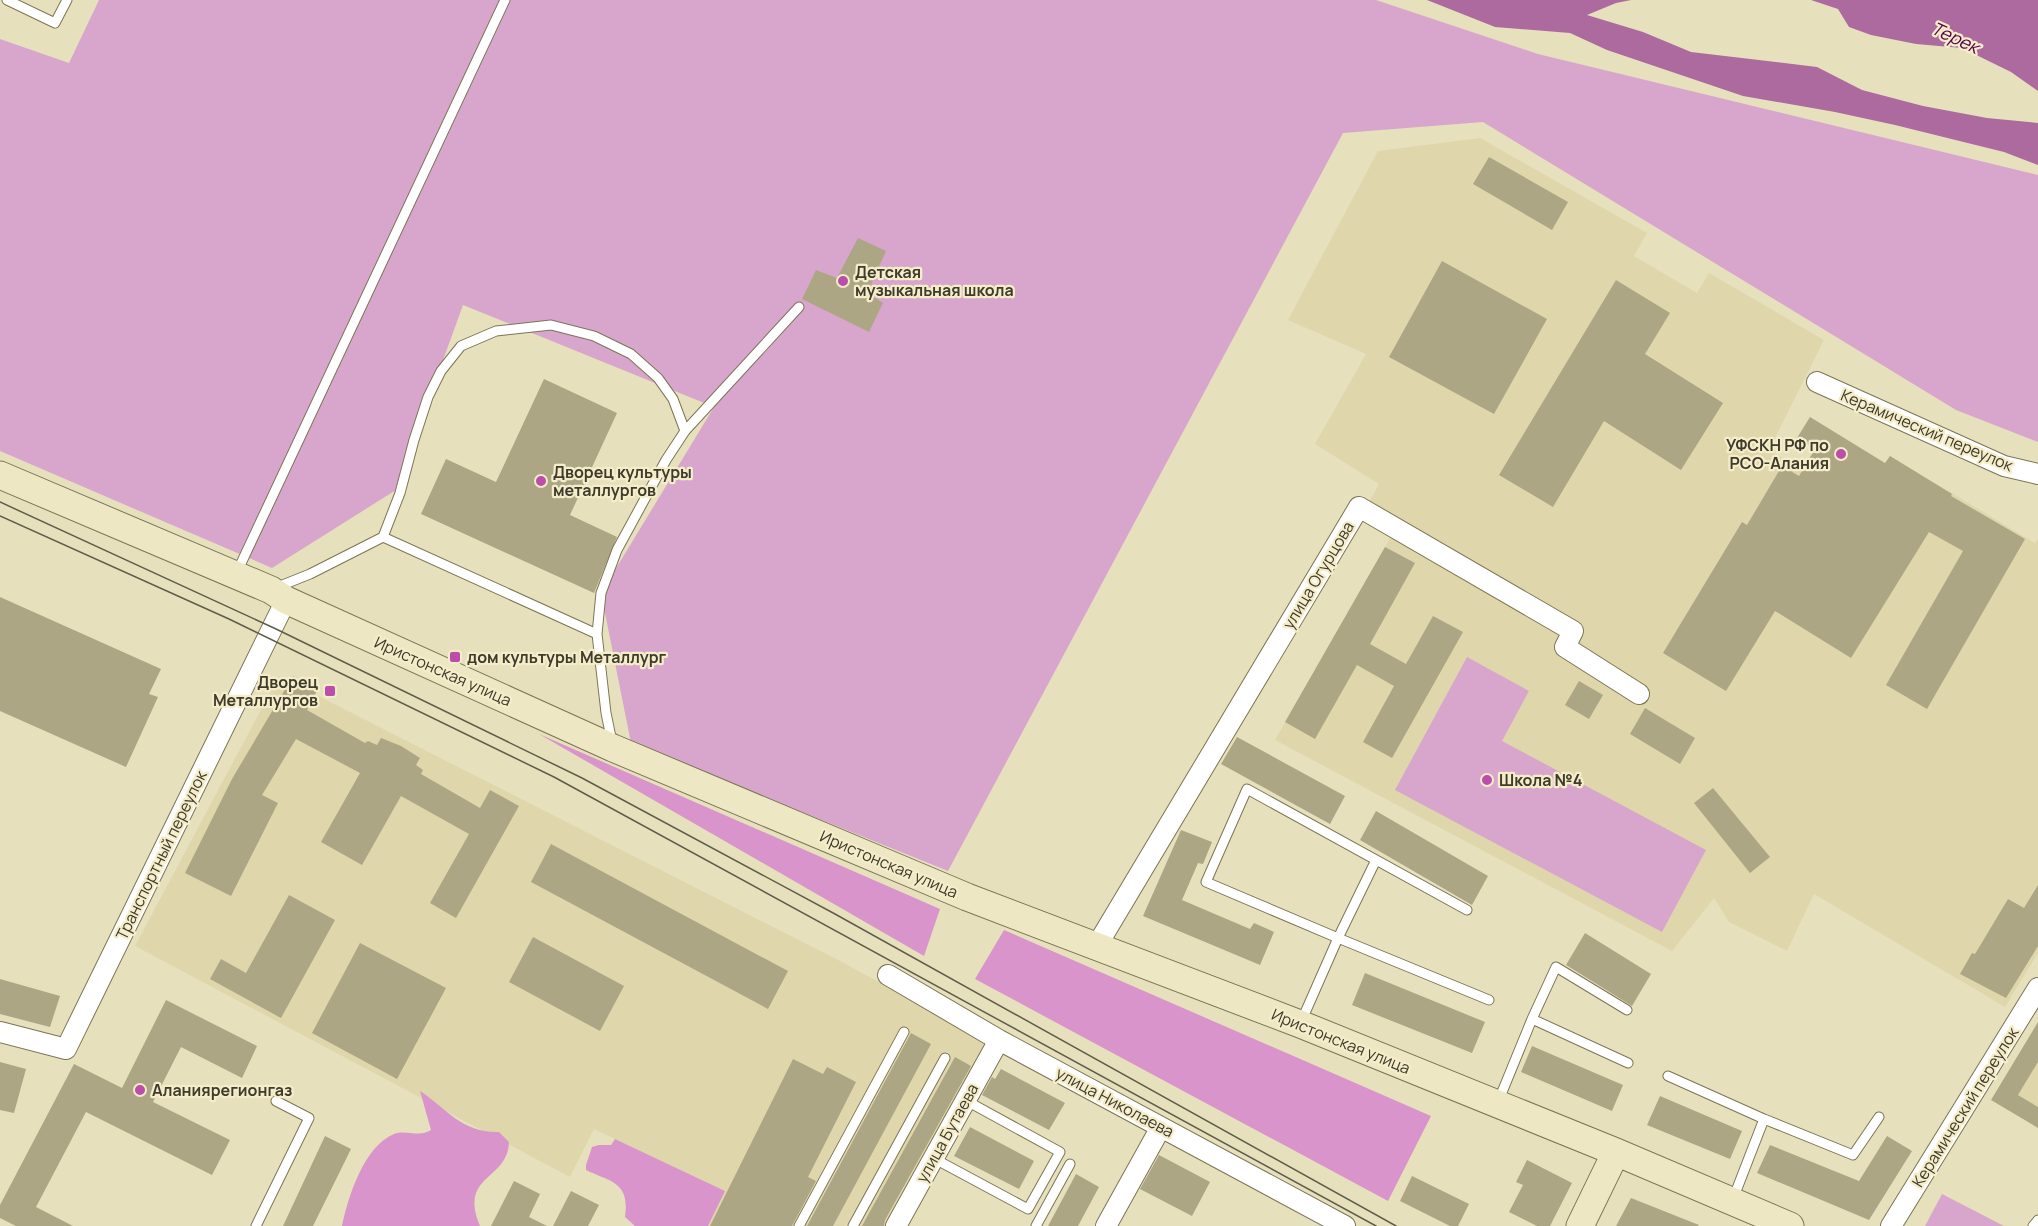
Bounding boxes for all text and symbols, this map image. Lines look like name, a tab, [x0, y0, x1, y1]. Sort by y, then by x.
water label: Терек	[1928, 16, 1986, 60]
place label: Детская музыкальная школа	[855, 261, 1014, 301]
marker: Детская музыкальная школа	[836, 274, 850, 288]
street label: Керамический переулок	[1838, 384, 2017, 477]
place label: УФСКН РФ по РСО-Алания	[1726, 434, 1829, 474]
marker: УФСКН РФ по РСО-Алания	[1834, 447, 1848, 461]
place label: Дворец культуры металлургов	[553, 461, 692, 501]
marker: Дворец культуры металлургов	[534, 474, 548, 488]
street label: улица Огурцова	[1277, 517, 1359, 633]
street label: Иристонская улица	[371, 631, 515, 711]
place label: дом культуры Металлург	[467, 646, 667, 668]
marker: дом культуры Металлург	[448, 650, 462, 664]
place label: Дворец Металлургов	[213, 671, 319, 711]
marker: Дворец Металлургов	[323, 684, 337, 698]
street label: Транспортный переулок	[110, 766, 212, 943]
place label: Школа №4	[1499, 769, 1582, 791]
marker: Школа №4	[1480, 773, 1494, 787]
street label: Иристонская улица	[817, 825, 961, 903]
street label: Иристонская улица	[1268, 1003, 1414, 1079]
street label: Керамический переулок	[1907, 1022, 2024, 1191]
street label: улица Николаева	[1052, 1062, 1178, 1142]
place label: Аланиярегионгаз	[152, 1079, 292, 1101]
street label: улица Бутаева	[911, 1080, 983, 1186]
marker: Аланиярегионгаз	[133, 1083, 147, 1097]

